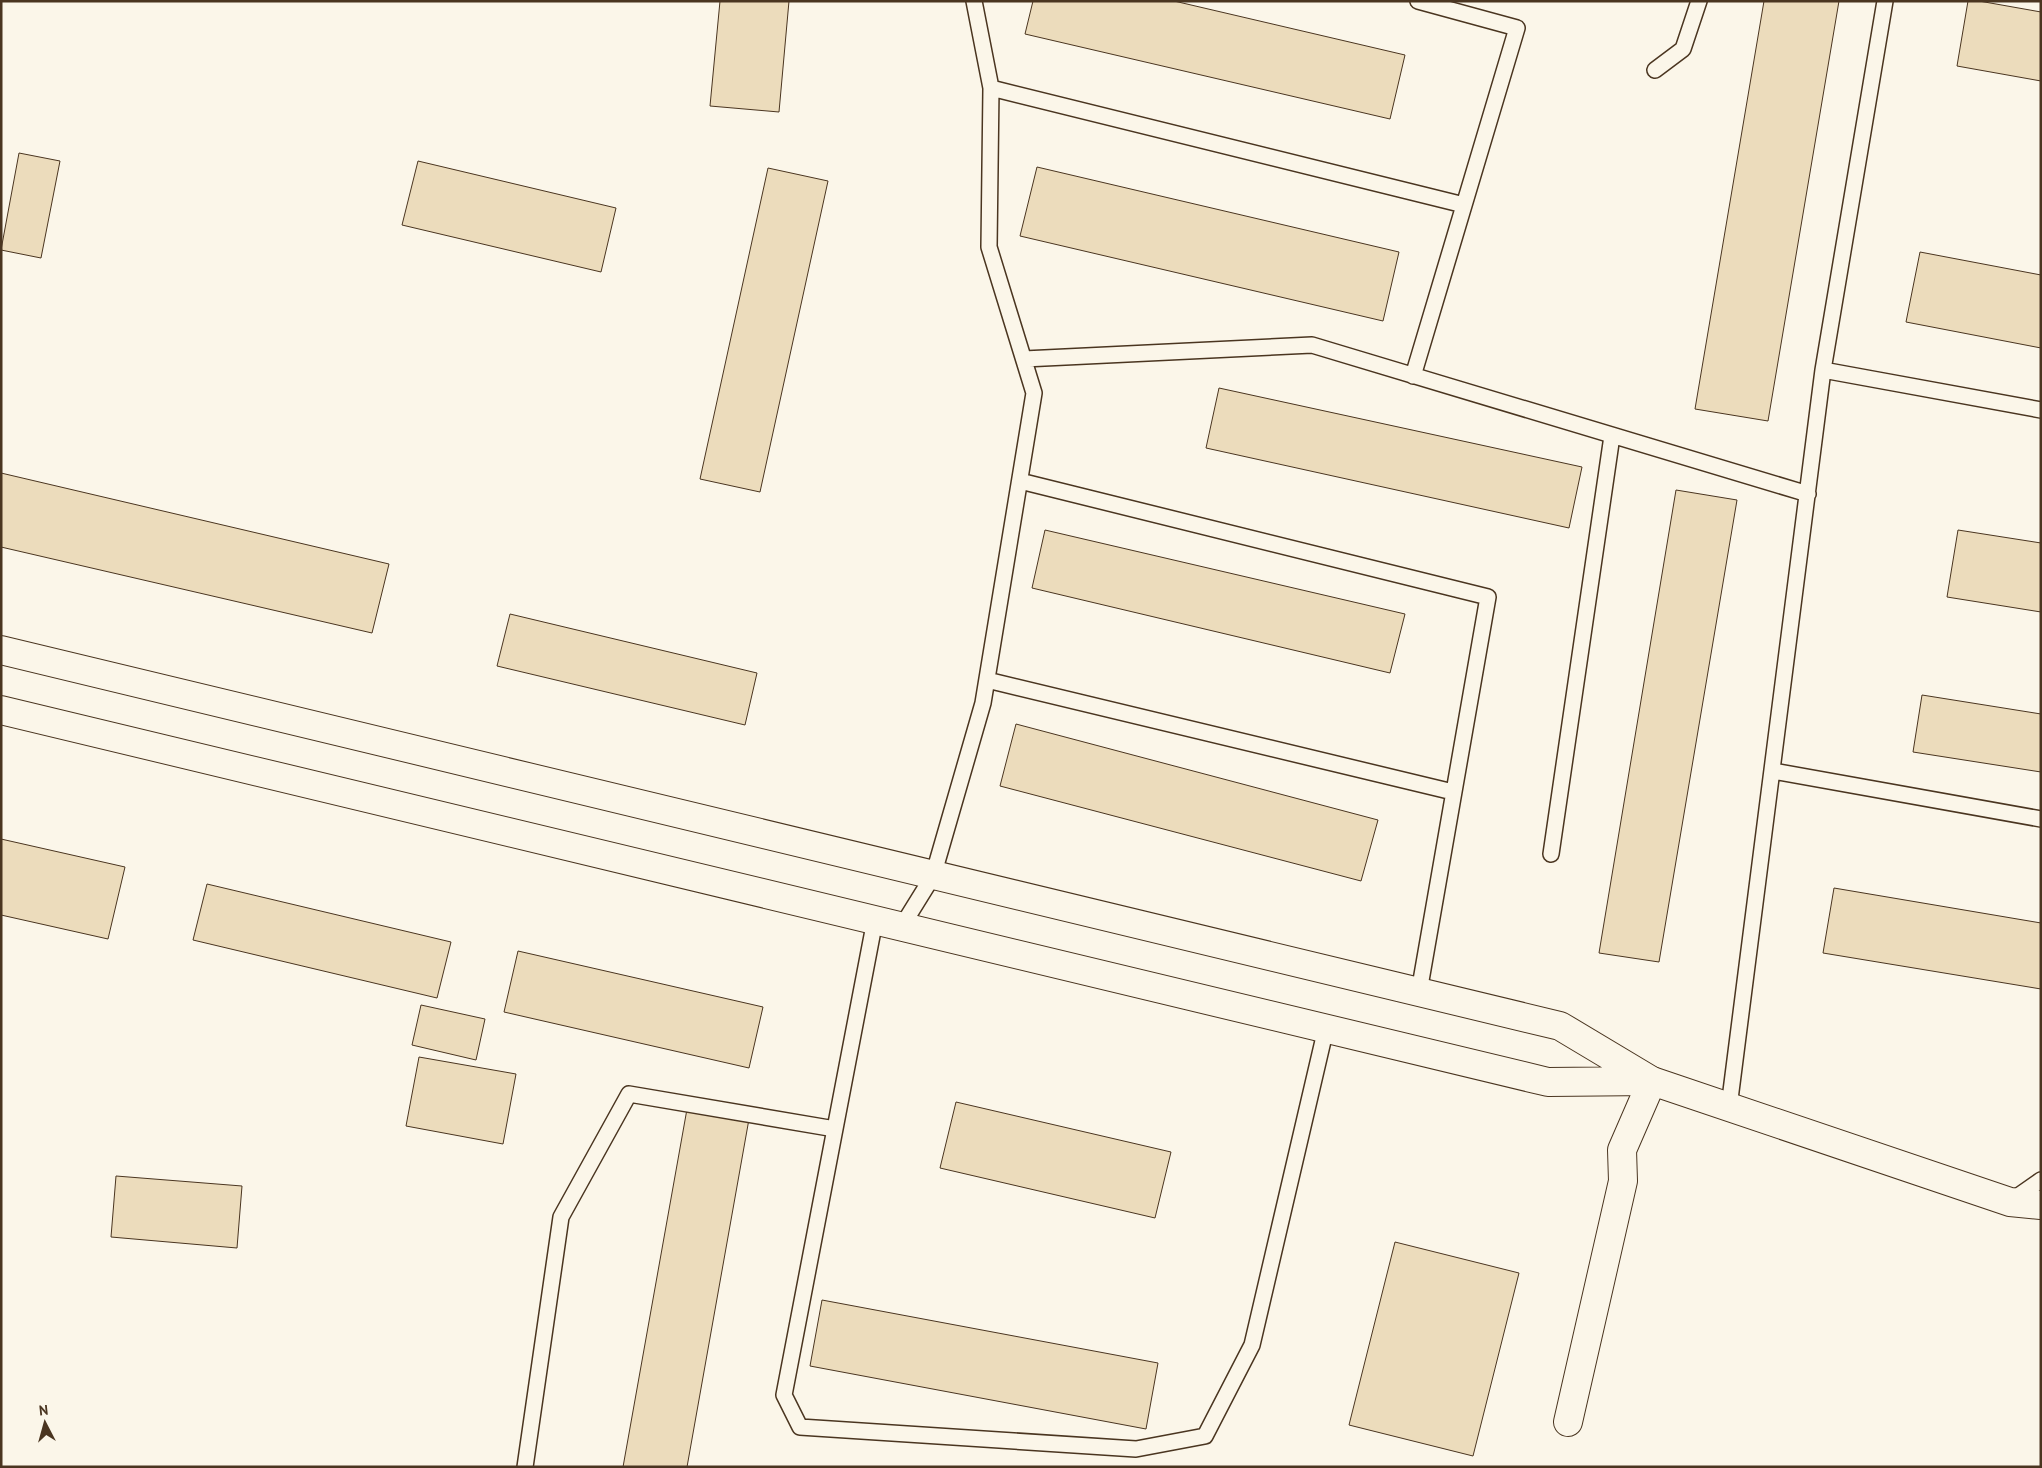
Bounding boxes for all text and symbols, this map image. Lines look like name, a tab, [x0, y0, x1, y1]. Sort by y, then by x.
north arrow	[20, 1398, 70, 1448]
text: N	[38, 1401, 49, 1420]

